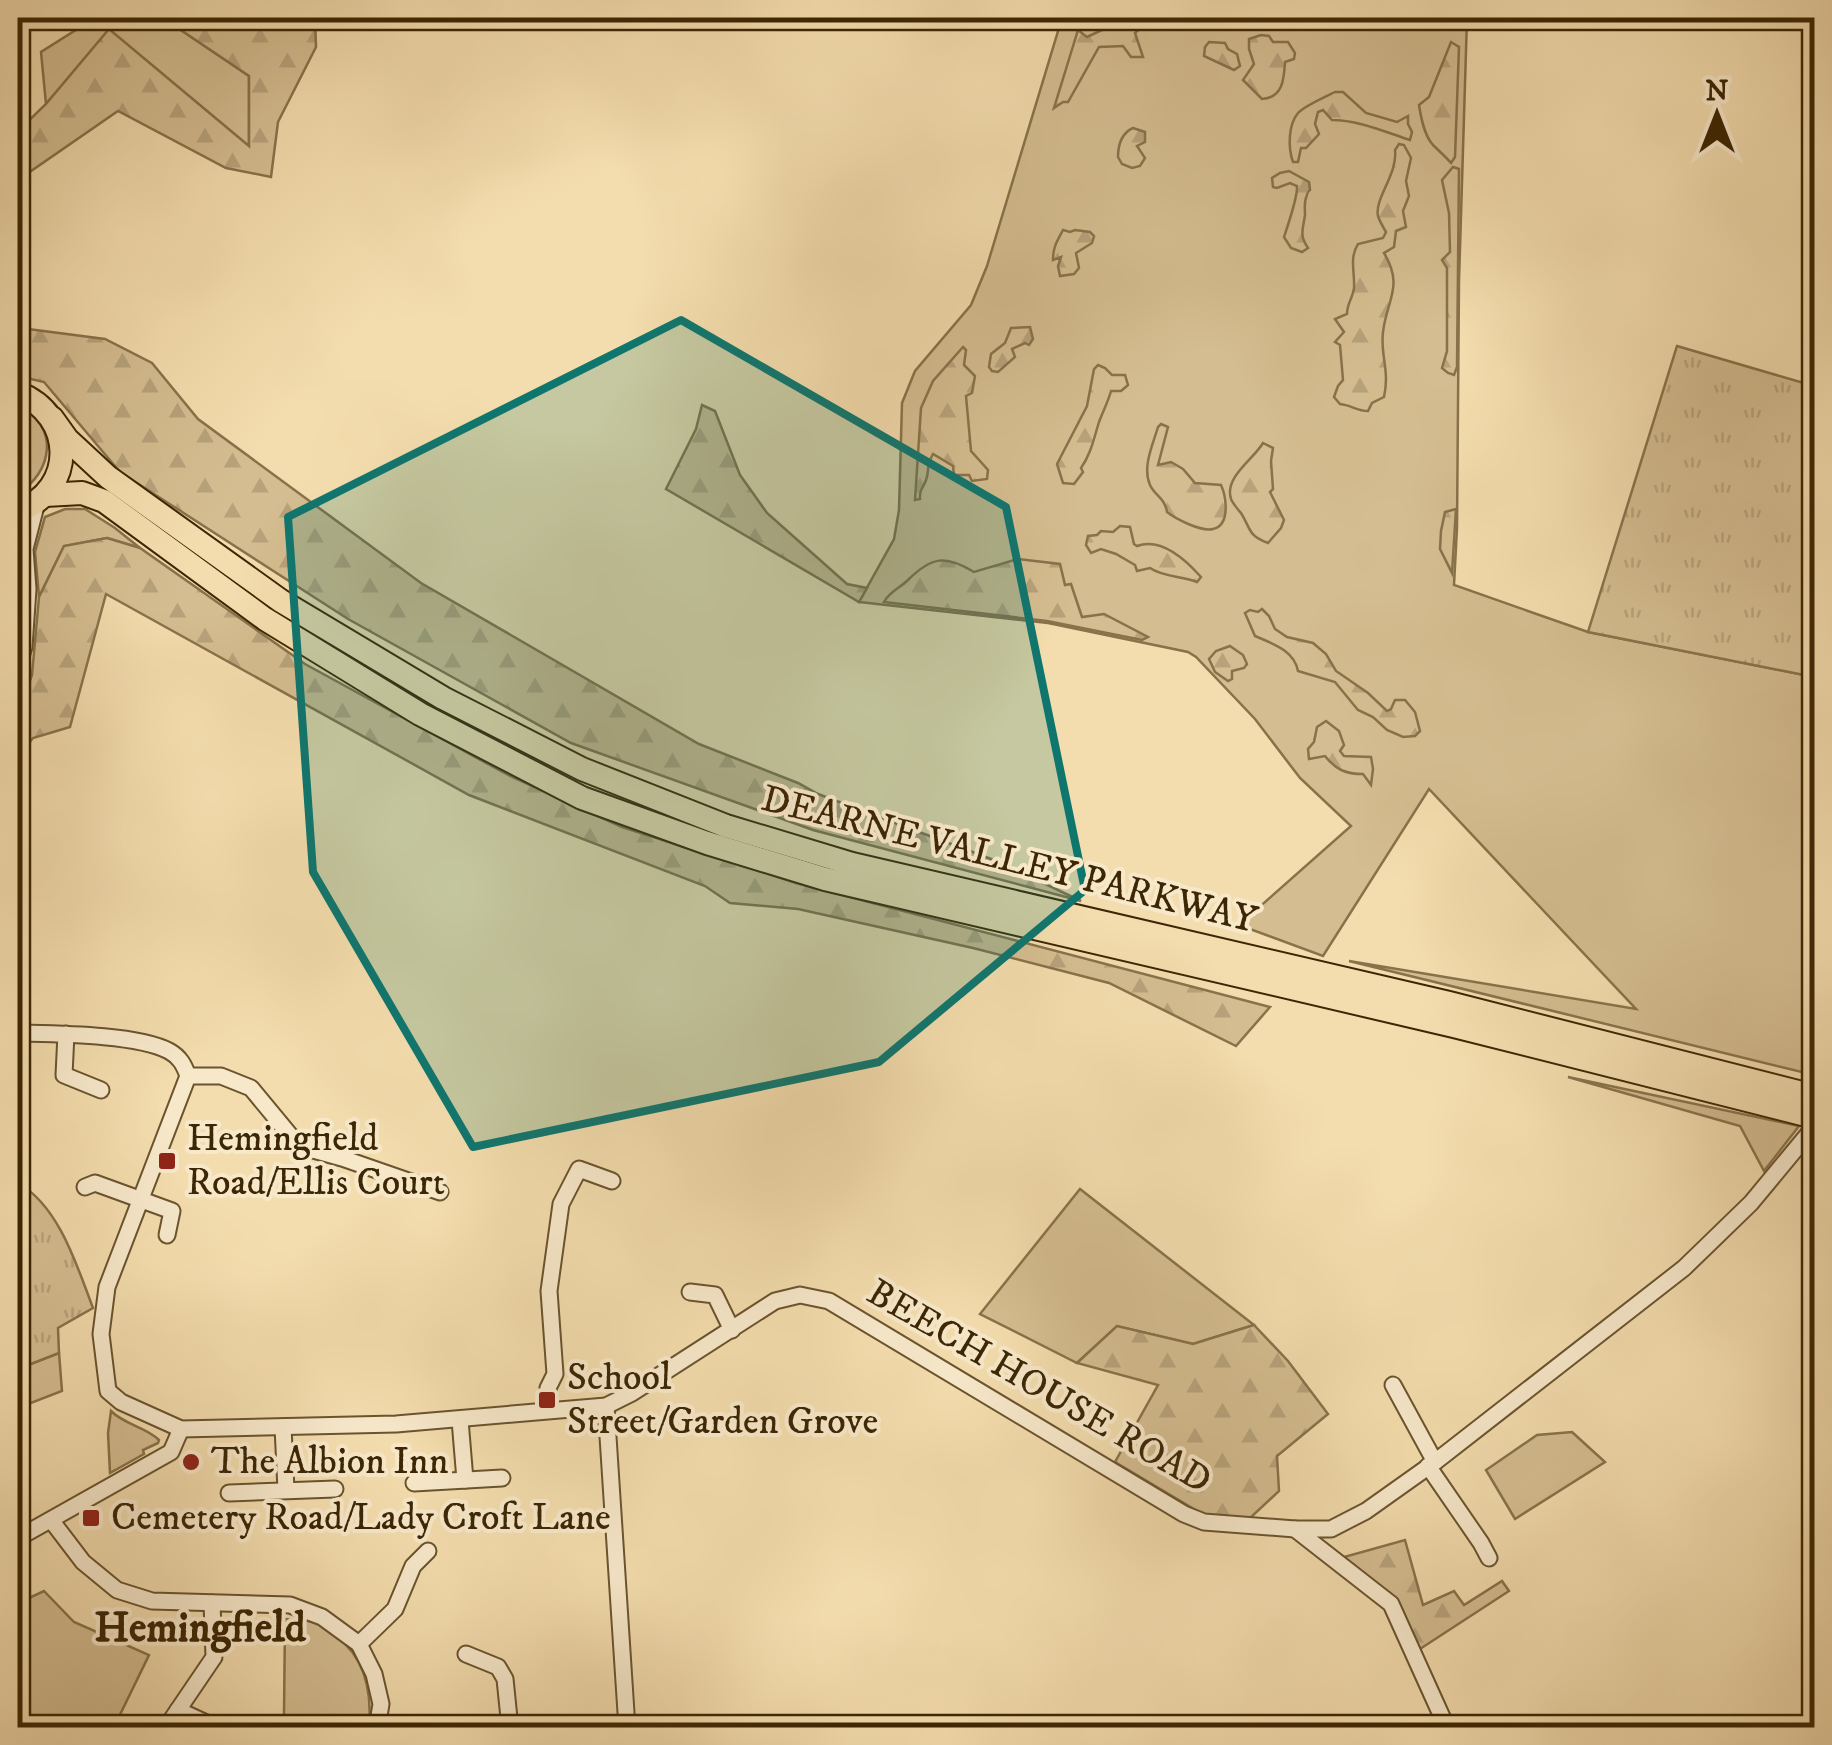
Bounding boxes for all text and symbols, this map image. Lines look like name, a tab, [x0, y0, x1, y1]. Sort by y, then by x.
north arrow	[1667, 65, 1767, 165]
text: N	[1706, 74, 1729, 109]
street label: DEARNE VALLEY PARKWAY	[756, 775, 1263, 945]
place label: Hemingfield Road/Ellis Court	[187, 1115, 445, 1207]
marker: Hemingfield Road/Ellis Court	[156, 1150, 178, 1172]
street label: BEECH HOUSE ROAD	[858, 1269, 1220, 1505]
place label: School Street/Garden Grove	[567, 1354, 878, 1446]
marker: School Street/Garden Grove	[536, 1389, 558, 1411]
place label: The Albion Inn	[211, 1438, 449, 1486]
marker: The Albion Inn	[180, 1451, 202, 1473]
place label: Cemetery Road/Lady Croft Lane	[111, 1494, 611, 1542]
marker: Cemetery Road/Lady Croft Lane	[80, 1507, 102, 1529]
district label: Hemingfield	[94, 1603, 307, 1655]

